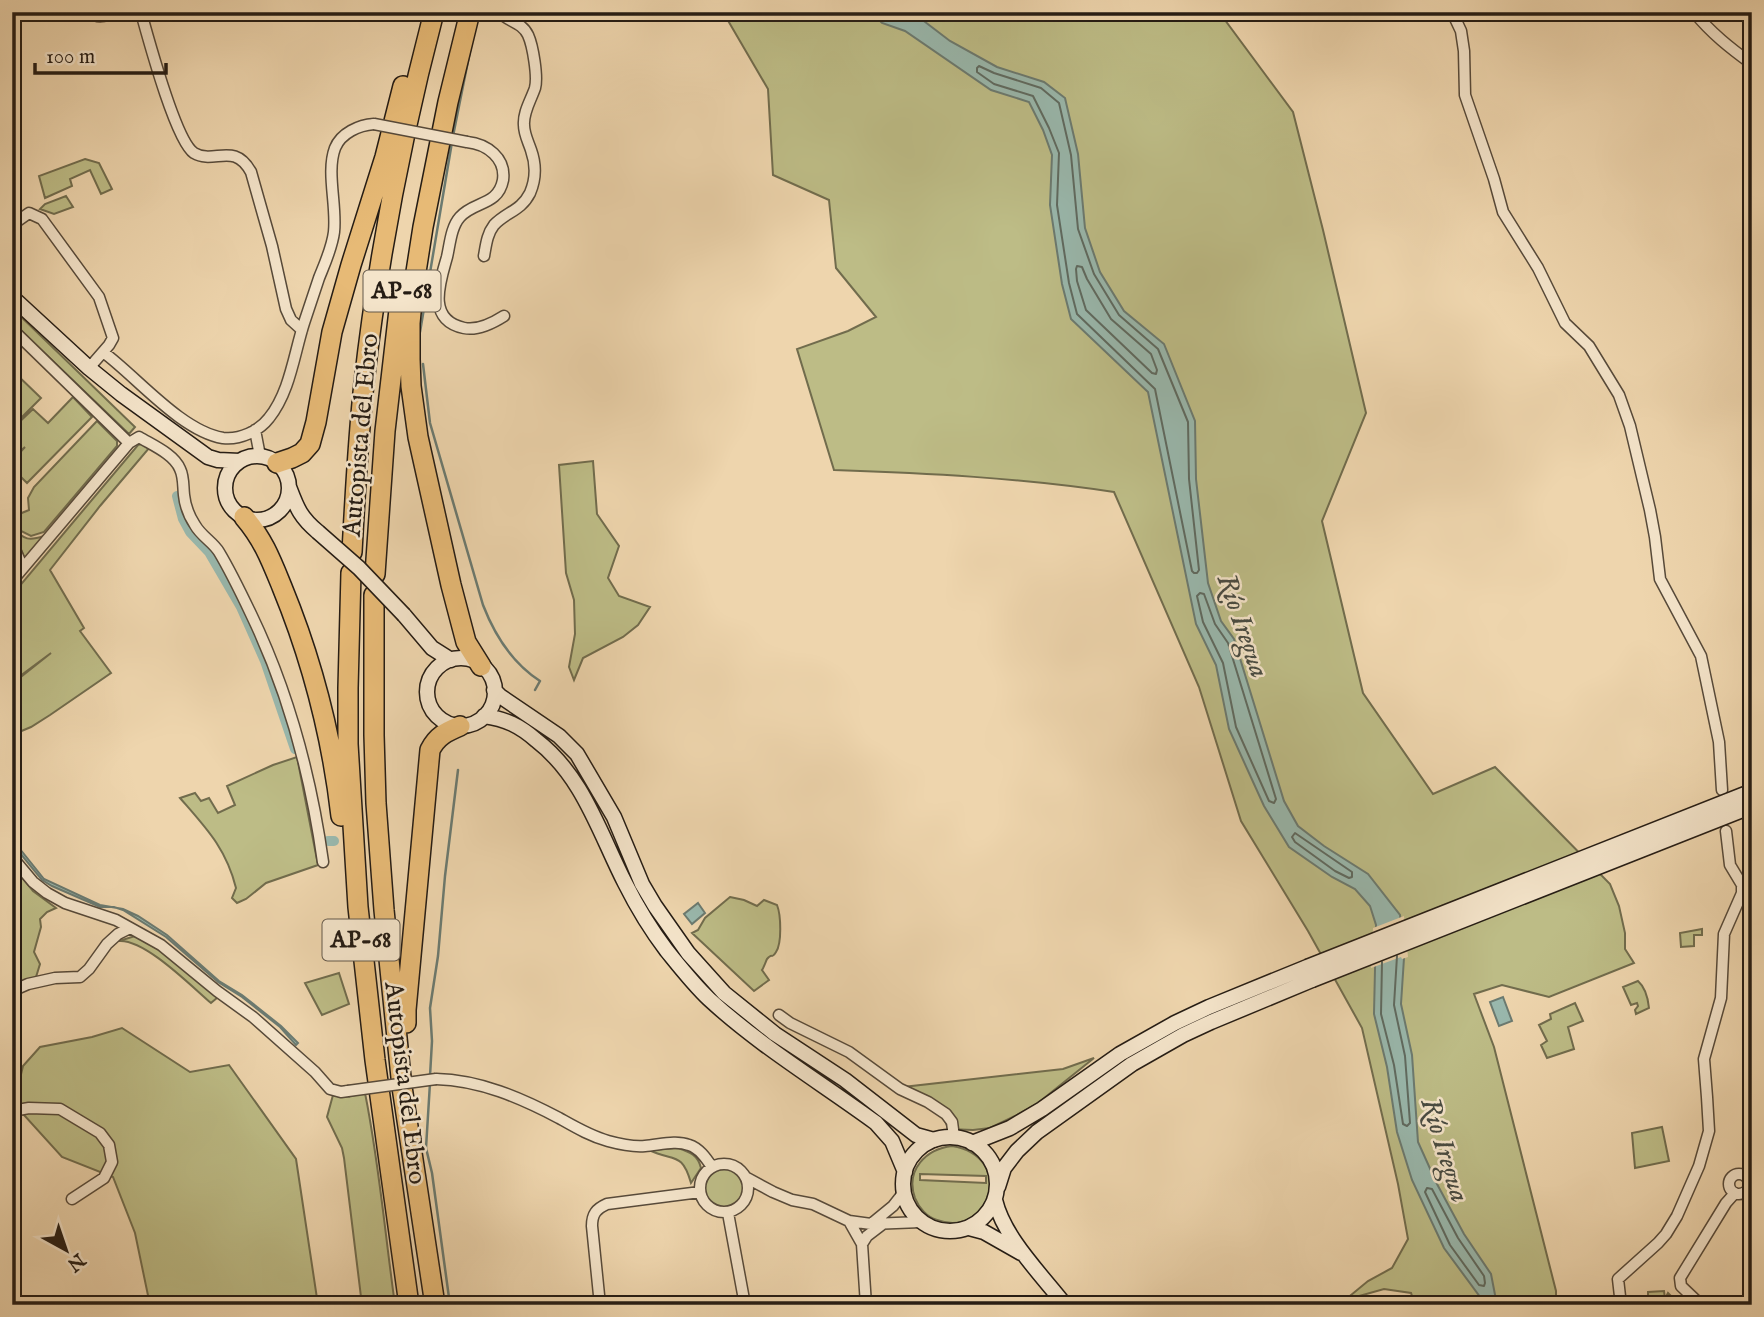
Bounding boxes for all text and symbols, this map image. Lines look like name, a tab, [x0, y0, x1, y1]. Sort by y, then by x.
scale bar	[35, 32, 166, 76]
text: 100 m	[46, 44, 95, 71]
road number: AP-68	[364, 270, 440, 312]
street label: Autopista del Ebro	[336, 332, 386, 539]
water label: Río Iregua	[1208, 569, 1276, 683]
road number: AP-68	[322, 920, 400, 960]
street label: Autopista del Ebro	[376, 979, 434, 1186]
water label: Río Iregua	[1412, 1093, 1476, 1207]
north arrow	[32, 1216, 102, 1286]
text: N	[61, 1246, 90, 1276]

